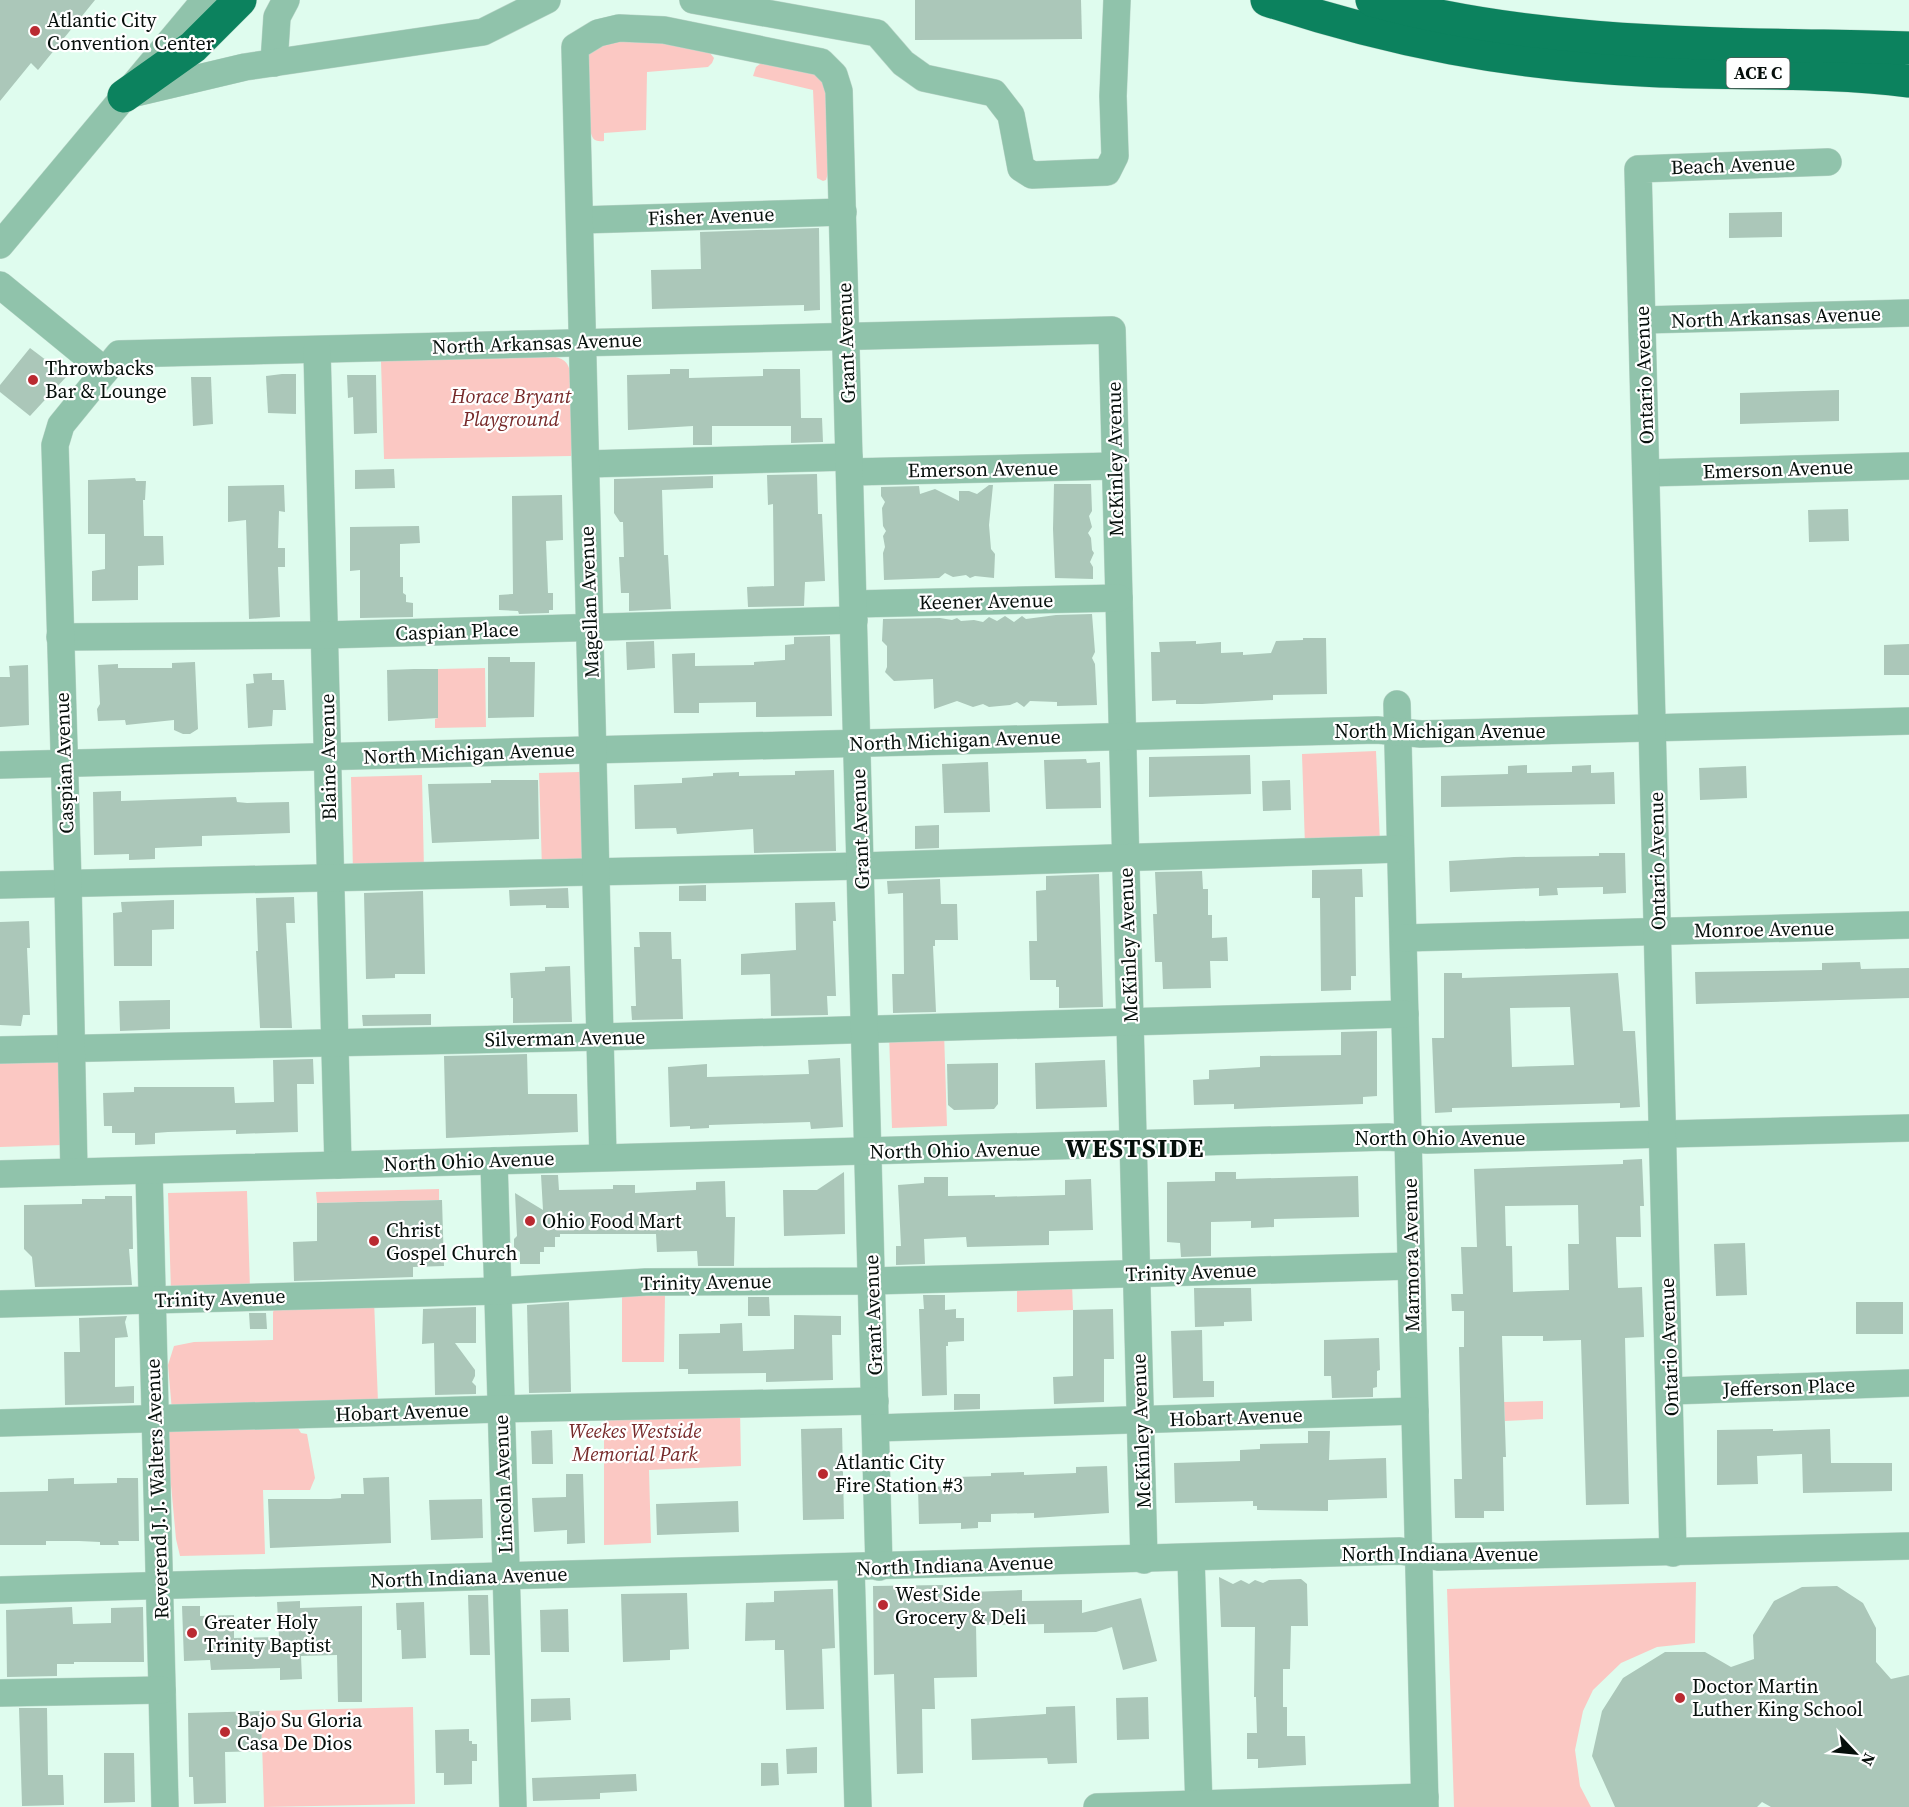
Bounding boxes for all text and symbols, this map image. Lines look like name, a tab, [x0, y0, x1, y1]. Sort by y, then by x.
place label: Atlantic City Convention Center	[47, 6, 215, 57]
marker: Atlantic City Convention Center	[28, 24, 42, 38]
road number: ACE C	[1726, 58, 1790, 88]
street label: Beach Avenue	[1670, 149, 1796, 181]
street label: Fisher Avenue	[647, 200, 775, 232]
street label: Grant Avenue	[830, 282, 862, 404]
street label: North Arkansas Avenue	[1671, 299, 1881, 335]
street label: Ontario Avenue	[1628, 305, 1660, 445]
street label: North Arkansas Avenue	[432, 325, 642, 361]
place label: Throwbacks Bar & Lounge	[45, 354, 167, 405]
marker: Throwbacks Bar & Lounge	[26, 373, 40, 387]
street label: McKinley Avenue	[1100, 381, 1130, 537]
park label: Horace Bryant Playground	[450, 382, 573, 433]
street label: Emerson Avenue	[1702, 452, 1854, 486]
street label: Emerson Avenue	[907, 454, 1059, 484]
street label: Magellan Avenue	[572, 526, 606, 678]
street label: Keener Avenue	[919, 586, 1053, 616]
street label: Caspian Place	[395, 615, 519, 647]
street label: Caspian Avenue	[48, 692, 80, 834]
street label: Blaine Avenue	[313, 693, 343, 821]
street label: North Michigan Avenue	[1334, 717, 1546, 745]
street label: North Michigan Avenue	[849, 722, 1061, 758]
street label: North Michigan Avenue	[363, 735, 575, 771]
street label: Grant Avenue	[844, 768, 876, 890]
street label: Ontario Avenue	[1642, 792, 1672, 930]
street label: McKinley Avenue	[1111, 867, 1145, 1023]
street label: Monroe Avenue	[1694, 914, 1834, 944]
street label: Silverman Avenue	[484, 1023, 646, 1053]
street label: North Ohio Avenue	[1355, 1124, 1525, 1152]
district label: WESTSIDE	[1065, 1130, 1205, 1166]
street label: North Ohio Avenue	[869, 1135, 1041, 1165]
street label: North Ohio Avenue	[383, 1144, 555, 1178]
street label: Marmora Avenue	[1396, 1178, 1426, 1332]
place label: Ohio Food Mart	[542, 1207, 682, 1235]
marker: Ohio Food Mart	[523, 1214, 537, 1228]
place label: Christ Gospel Church	[386, 1216, 517, 1267]
marker: Christ Gospel Church	[367, 1234, 381, 1248]
street label: Grant Avenue	[857, 1254, 889, 1376]
street label: Trinity Avenue	[1125, 1256, 1257, 1288]
street label: Trinity Avenue	[640, 1267, 772, 1297]
street label: Ontario Avenue	[1653, 1277, 1685, 1417]
street label: Trinity Avenue	[154, 1282, 286, 1314]
street label: McKinley Avenue	[1124, 1353, 1158, 1509]
street label: Reverend J. J. Walters Avenue	[138, 1358, 176, 1620]
street label: Jefferson Place	[1721, 1371, 1856, 1403]
street label: Hobart Avenue	[335, 1396, 469, 1428]
street label: Hobart Avenue	[1169, 1401, 1303, 1433]
street label: Lincoln Avenue	[487, 1414, 519, 1554]
park label: Weekes Westside Memorial Park	[569, 1417, 701, 1468]
place label: Atlantic City Fire Station #3	[835, 1448, 963, 1499]
marker: Atlantic City Fire Station #3	[816, 1467, 830, 1481]
street label: North Indiana Avenue	[1342, 1540, 1539, 1568]
street label: North Indiana Avenue	[856, 1548, 1054, 1582]
street label: North Indiana Avenue	[370, 1560, 568, 1594]
place label: West Side Grocery & Deli	[895, 1580, 1027, 1631]
marker: West Side Grocery & Deli	[876, 1598, 890, 1612]
place label: Greater Holy Trinity Baptist	[204, 1608, 331, 1659]
marker: Greater Holy Trinity Baptist	[185, 1626, 199, 1640]
place label: Doctor Martin Luther King School	[1692, 1672, 1863, 1723]
marker: Doctor Martin Luther King School	[1673, 1691, 1687, 1705]
place label: Bajo Su Gloria Casa De Dios	[237, 1706, 363, 1757]
north arrow	[1825, 1723, 1885, 1783]
marker: Bajo Su Gloria Casa De Dios	[218, 1725, 232, 1739]
text: N	[1856, 1750, 1881, 1770]

